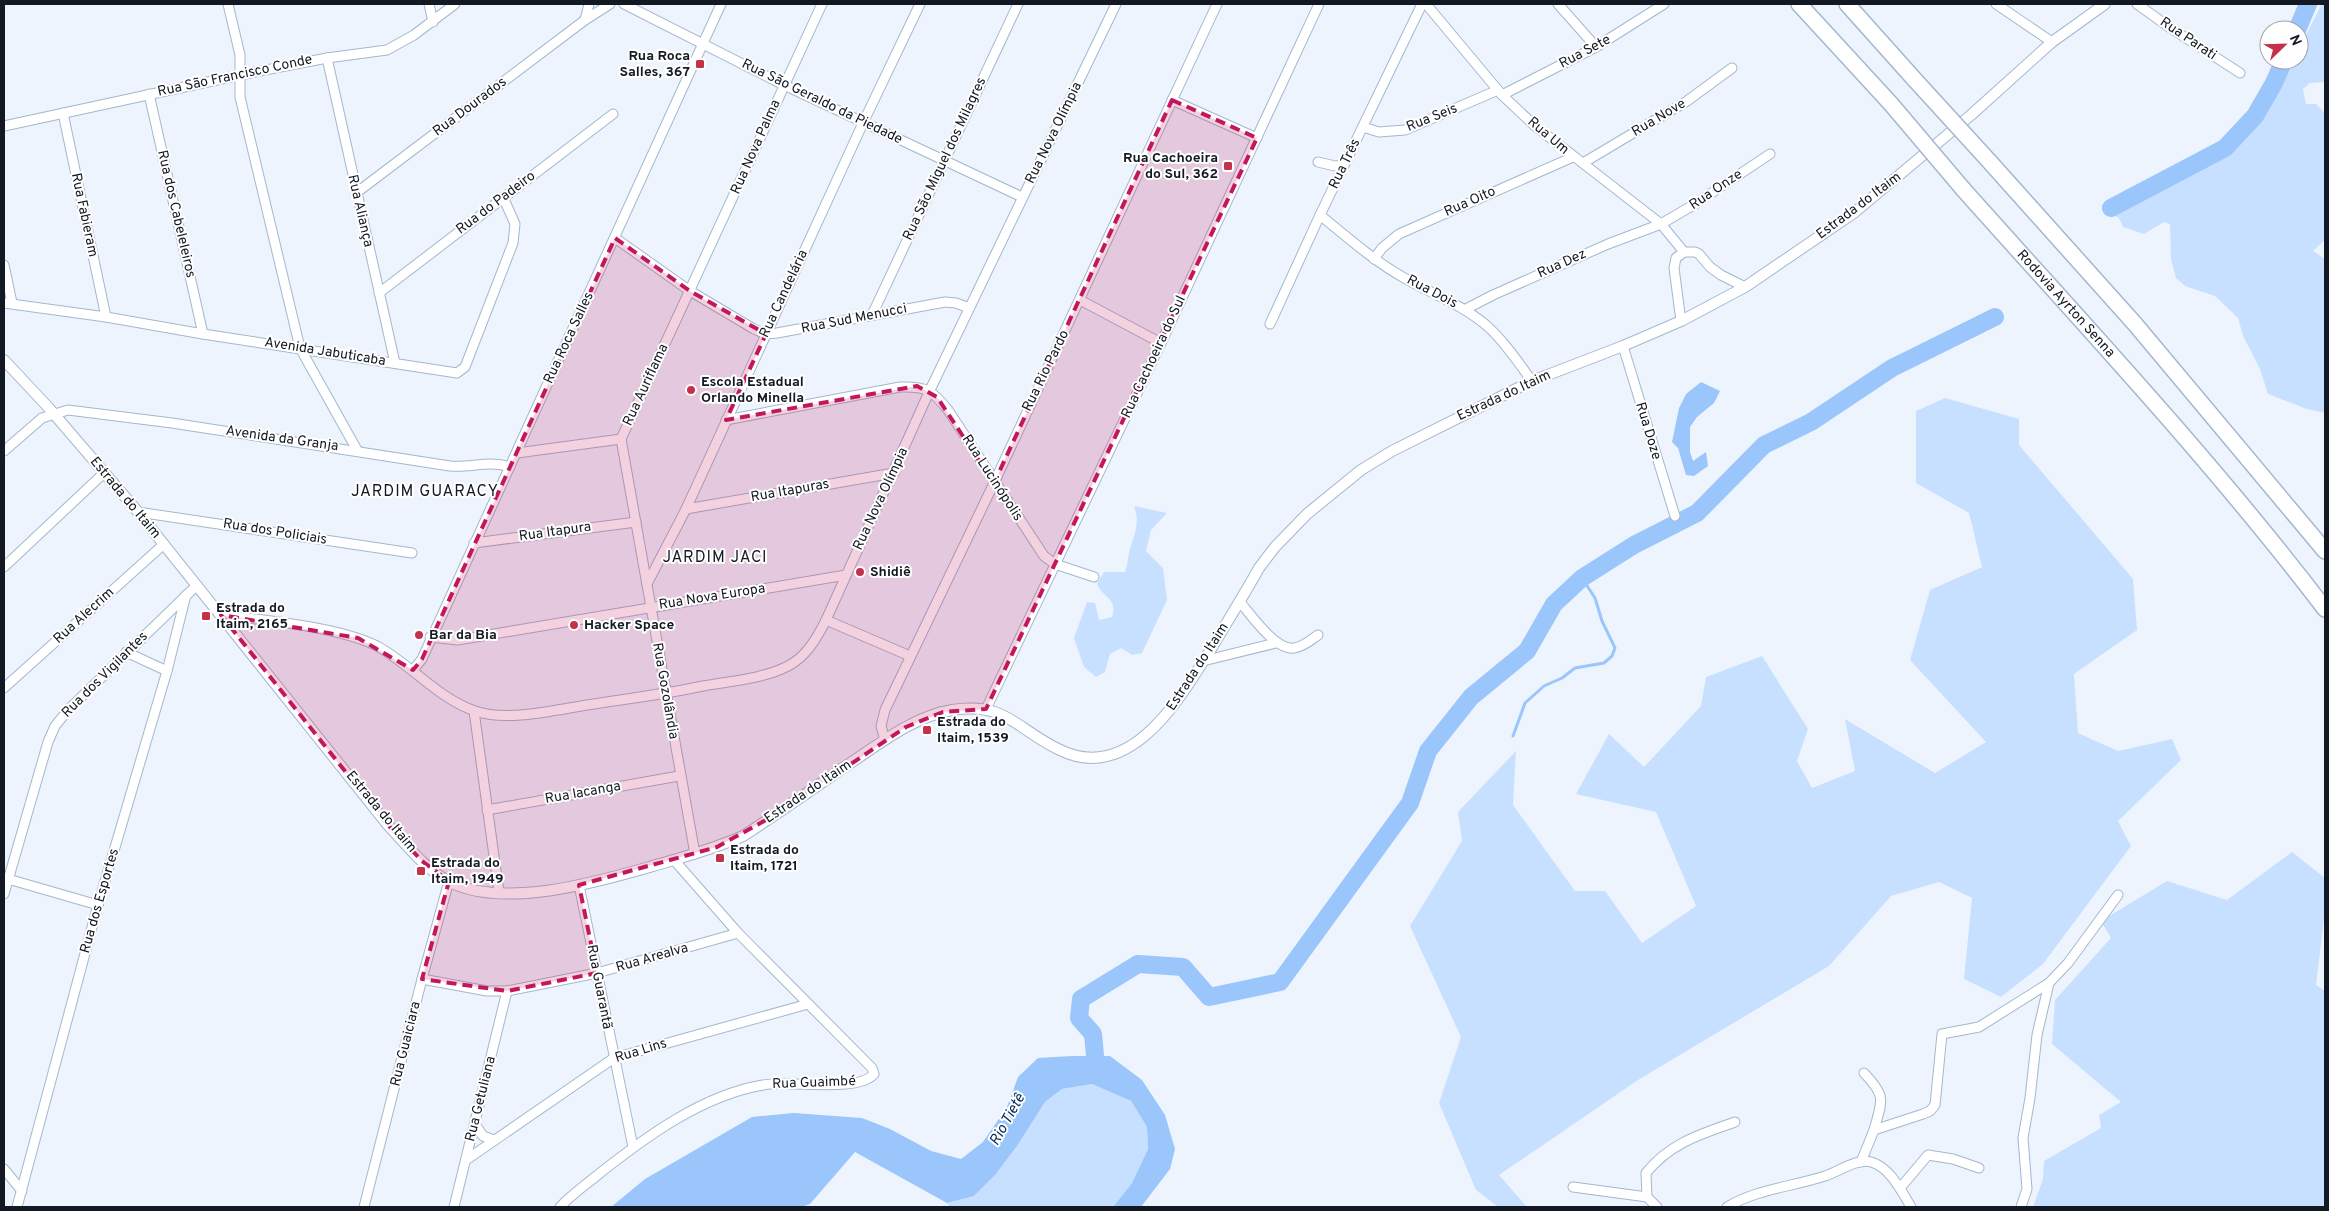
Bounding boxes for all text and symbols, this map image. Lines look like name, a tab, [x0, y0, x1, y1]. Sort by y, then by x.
street label: Rua Parati	[2156, 14, 2220, 64]
north arrow	[2259, 20, 2309, 70]
street label: Rua Sete	[1556, 31, 1614, 73]
text: N	[2285, 33, 2304, 48]
place label: Rua Roca Salles, 367	[619, 48, 690, 81]
street label: Rua São Francisco Conde	[156, 51, 314, 101]
street label: Rua São Geraldo da Piedade	[739, 56, 905, 148]
marker: Rua Roca Salles, 367	[694, 58, 706, 70]
street label: Rua Dourados	[430, 74, 510, 140]
street label: Rua São Miguel dos Milagres	[900, 75, 990, 243]
street label: Rua Nova Olímpia	[1022, 79, 1086, 187]
street label: Rua Nove	[1629, 95, 1689, 141]
street label: Rua Nova Palma	[728, 97, 784, 197]
street label: Rua Seis	[1404, 100, 1460, 136]
street label: Rua Um	[1524, 114, 1572, 158]
street label: Rua Três	[1326, 136, 1364, 192]
street label: Rua dos Cabeleleiros	[153, 149, 199, 279]
place label: Rua Cachoeira do Sul, 362	[1123, 150, 1218, 183]
marker: Rua Cachoeira do Sul, 362	[1222, 160, 1234, 172]
street label: Rua Onze	[1686, 166, 1746, 214]
street label: Rua do Padeiro	[453, 168, 539, 238]
street label: Estrada do Itaim	[1813, 169, 1905, 243]
street label: Rua Fabieram	[67, 171, 101, 259]
street label: Rua Aliança	[343, 173, 377, 249]
street label: Rua Oito	[1442, 183, 1499, 221]
street label: Rua Dez	[1535, 246, 1589, 282]
street label: Rodovia Ayrton Senna	[2013, 246, 2119, 361]
street label: Rua Candelária	[756, 247, 812, 341]
street label: Rua Dois	[1404, 272, 1460, 312]
street label: Rua Roca Salles	[540, 289, 598, 387]
street label: Rua Cachoeira do Sul	[1118, 293, 1190, 421]
street label: Rua Sud Menucci	[800, 300, 908, 338]
street label: Rua Rio Pardo	[1019, 327, 1073, 415]
street label: Avenida Jabuticaba	[263, 334, 387, 370]
street label: Rua Auriflama	[620, 341, 672, 429]
street label: Estrada do Itaim	[1454, 367, 1554, 425]
place label: Escola Estadual Orlando Minella	[701, 374, 804, 407]
marker: Escola Estadual Orlando Minella	[685, 384, 697, 396]
street label: Rua Doze	[1631, 400, 1665, 462]
street label: Avenida da Granja	[225, 423, 339, 455]
street label: Rua Lucinópolis	[958, 432, 1026, 524]
street label: Rua Nova Olímpia	[850, 445, 912, 553]
street label: Estrada do Itaim	[86, 454, 164, 542]
street label: Rua Itapuras	[749, 476, 831, 506]
district label: JARDIM GUARACY	[351, 482, 499, 502]
street label: Rua dos Policiais	[222, 515, 328, 549]
street label: Rua Itapura	[518, 519, 592, 545]
district label: JARDIM JACI	[662, 548, 768, 568]
place label: Shidiê	[870, 564, 911, 581]
marker: Shidiê	[854, 566, 866, 578]
street label: Rua Nova Europa	[658, 580, 766, 614]
street label: Rua Alecrim	[50, 584, 118, 648]
place label: Estrada do Itaim, 2165	[216, 600, 288, 633]
marker: Estrada do Itaim, 2165	[200, 610, 212, 622]
place label: Hacker Space	[584, 617, 674, 634]
marker: Hacker Space	[568, 619, 580, 631]
street label: Estrada do Itaim	[1163, 620, 1233, 714]
place label: Bar da Bia	[429, 627, 497, 644]
street label: Rua dos Vigilantes	[58, 628, 152, 722]
marker: Bar da Bia	[413, 629, 425, 641]
street label: Rua Gozolândia	[648, 641, 682, 741]
place label: Estrada do Itaim, 1539	[937, 714, 1009, 747]
marker: Estrada do Itaim, 1539	[921, 724, 933, 736]
street label: Estrada do Itaim	[761, 757, 855, 827]
street label: Estrada do Itaim	[342, 768, 420, 856]
street label: Rua Iacanga	[544, 778, 622, 808]
place label: Estrada do Itaim, 1721	[730, 842, 799, 875]
street label: Rua dos Esportes	[77, 847, 123, 955]
marker: Estrada do Itaim, 1721	[714, 852, 726, 864]
place label: Estrada do Itaim, 1949	[431, 855, 504, 888]
marker: Estrada do Itaim, 1949	[415, 865, 427, 877]
street label: Rua Arealva	[614, 940, 690, 976]
street label: Rua Guarantã	[582, 943, 616, 1031]
street label: Rua Guaiciara	[387, 1000, 425, 1088]
street label: Rua Lins	[613, 1035, 669, 1067]
street label: Rua Getuliana	[462, 1054, 500, 1144]
street label: Rua Guaimbé	[772, 1073, 856, 1093]
water label: Rio Tietê	[986, 1090, 1031, 1149]

